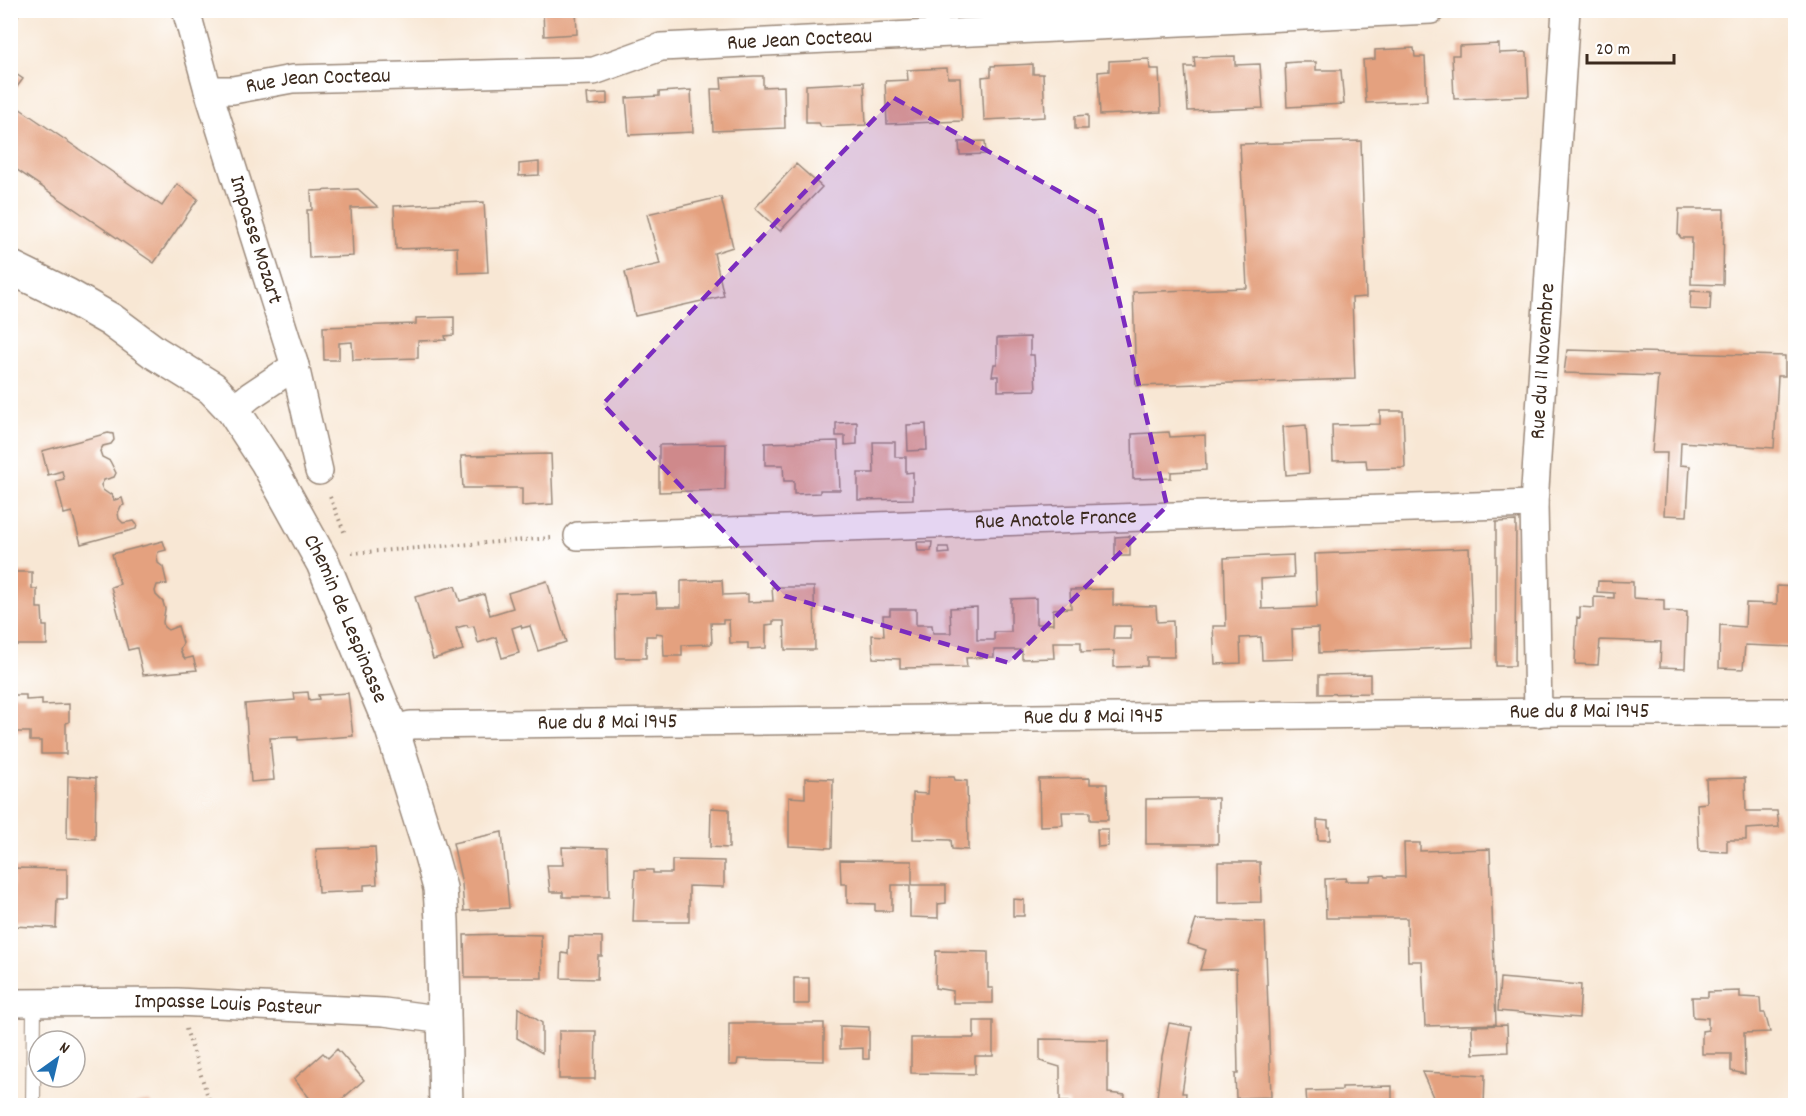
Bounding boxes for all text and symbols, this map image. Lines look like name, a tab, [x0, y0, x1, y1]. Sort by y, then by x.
street label: Rue Jean Cocteau	[726, 21, 873, 59]
scale bar	[1587, 27, 1674, 65]
text: 20 m	[1596, 38, 1630, 63]
street label: Rue Jean Cocteau	[243, 61, 391, 103]
street label: Impasse Mozart	[220, 171, 290, 308]
street label: Rue du 11 Novembre	[1523, 282, 1564, 440]
street label: Rue Anatole France	[974, 502, 1137, 538]
street label: Chemin de Lespinasse	[295, 529, 395, 708]
street label: Rue du 8 Mai 1945	[1509, 696, 1650, 728]
street label: Rue du 8 Mai 1945	[1023, 701, 1164, 734]
street label: Rue du 8 Mai 1945	[537, 706, 678, 739]
street label: Impasse Louis Pasteur	[134, 986, 323, 1025]
north arrow	[27, 1029, 87, 1089]
text: N	[54, 1037, 74, 1060]

